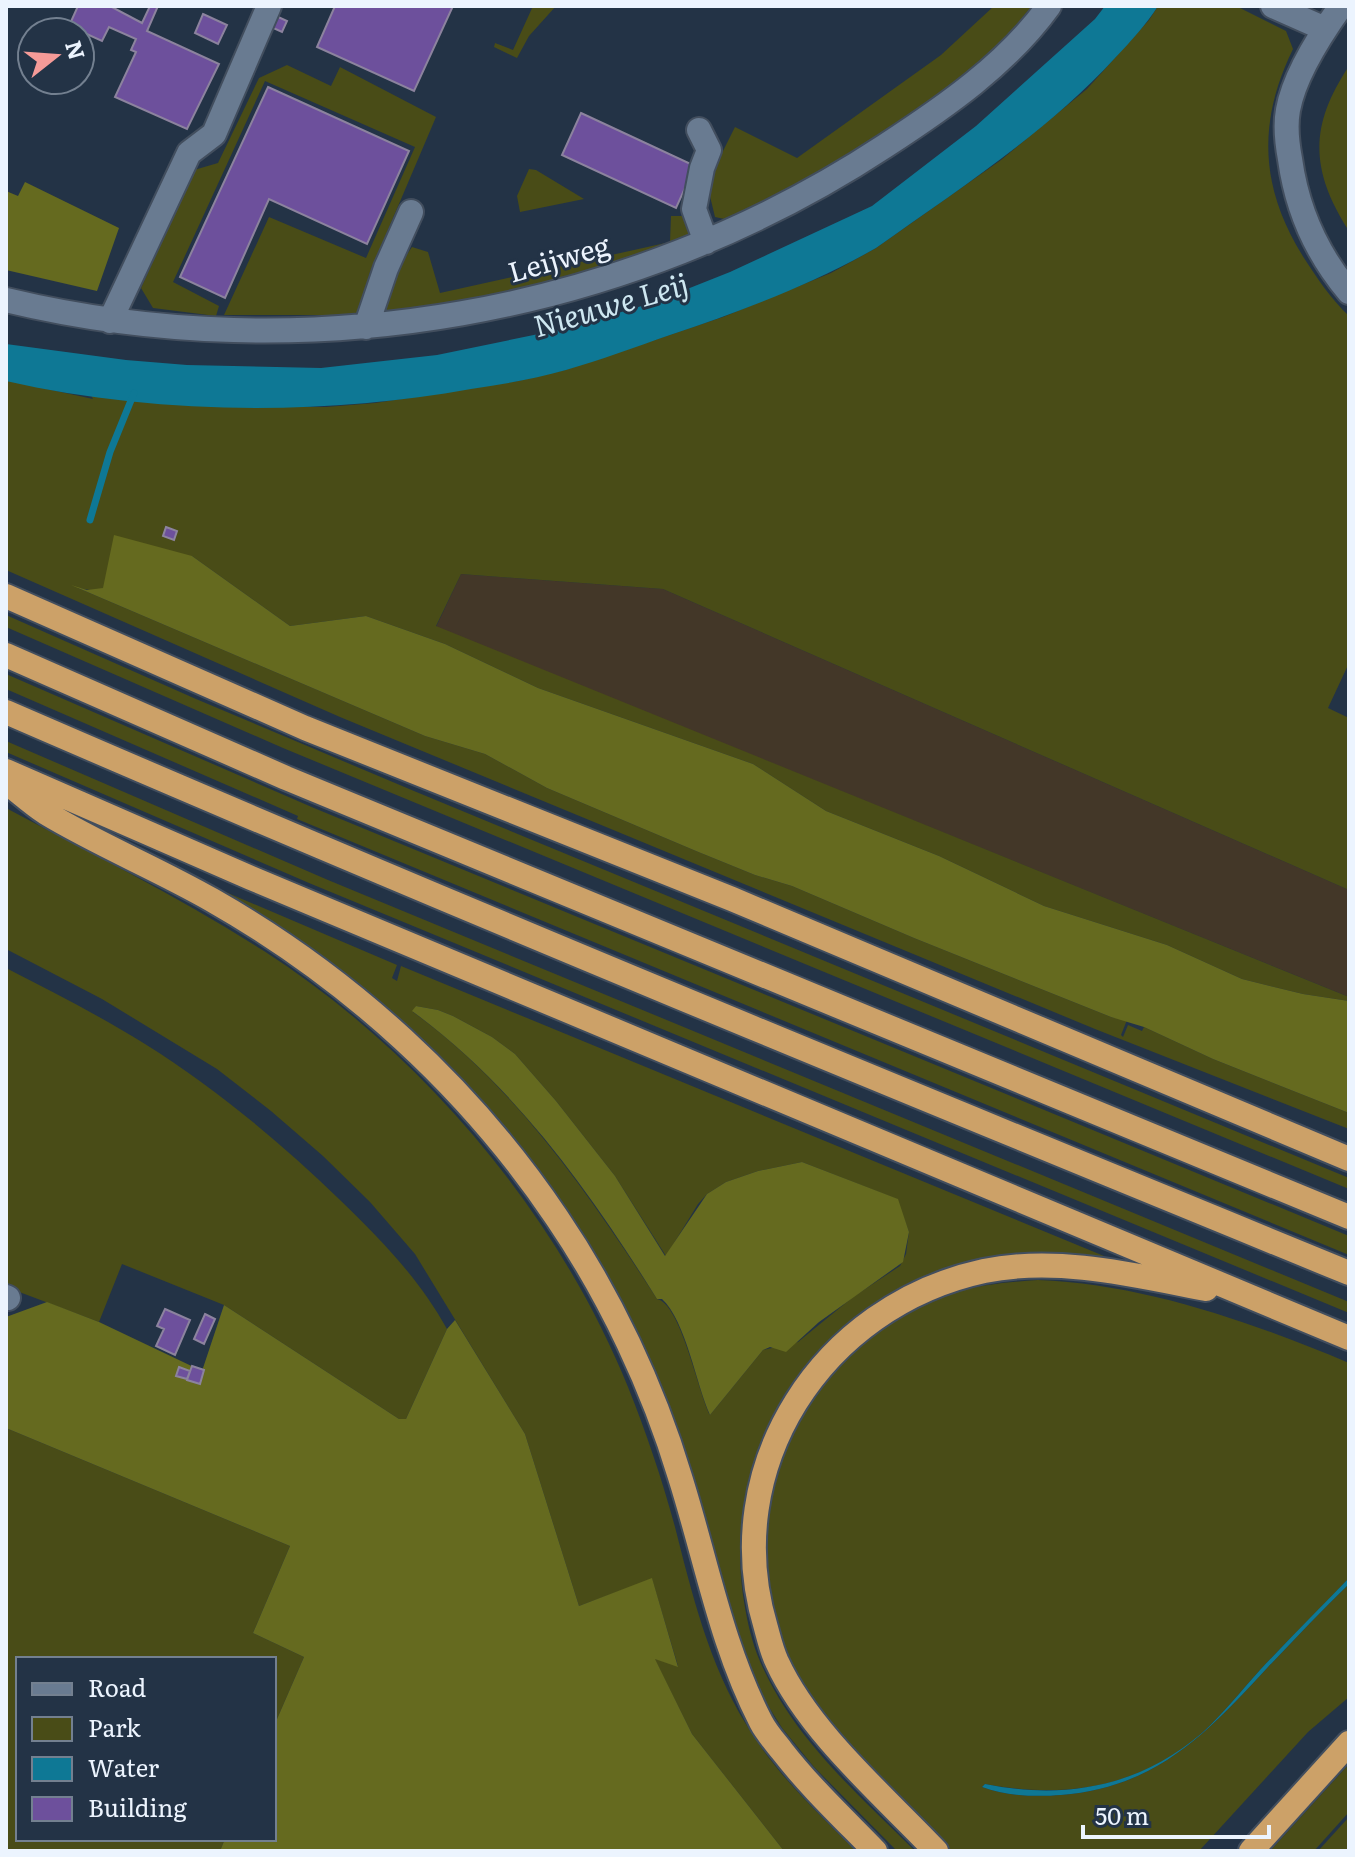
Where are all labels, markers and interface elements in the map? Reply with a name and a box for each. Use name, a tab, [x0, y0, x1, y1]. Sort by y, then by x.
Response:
north arrow	[16, 16, 96, 96]
text: N	[58, 36, 95, 63]
street label: Leijweg	[503, 222, 615, 292]
water label: Nieuwe Leij	[527, 260, 693, 346]
legend	[16, 1657, 276, 1841]
text: Road	[88, 1669, 147, 1704]
text: Park	[88, 1709, 141, 1744]
text: Water	[88, 1749, 160, 1784]
text: Building	[88, 1789, 187, 1824]
scale bar	[1083, 1789, 1269, 1839]
text: 50 m	[1095, 1797, 1149, 1832]

